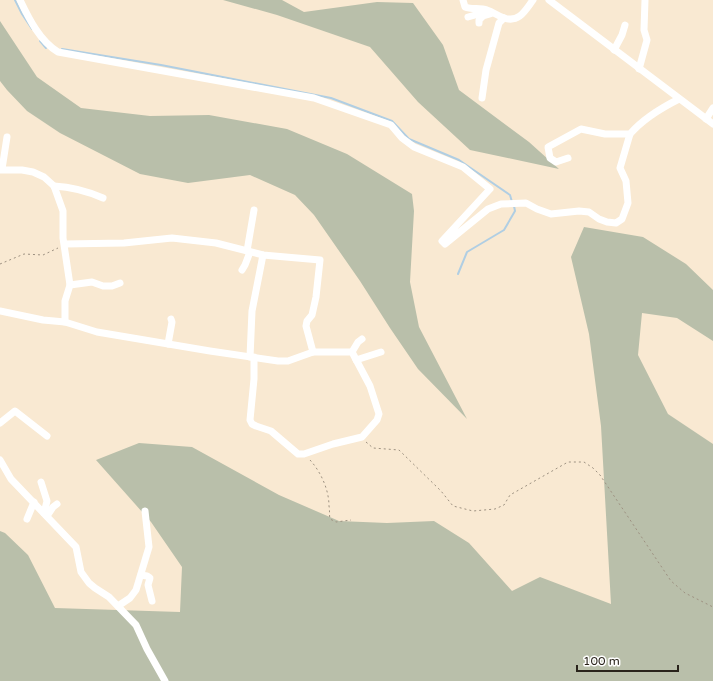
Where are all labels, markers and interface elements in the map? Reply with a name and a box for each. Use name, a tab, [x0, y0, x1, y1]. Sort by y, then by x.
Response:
scale bar	[577, 647, 678, 673]
text: 100 m	[583, 654, 620, 668]

